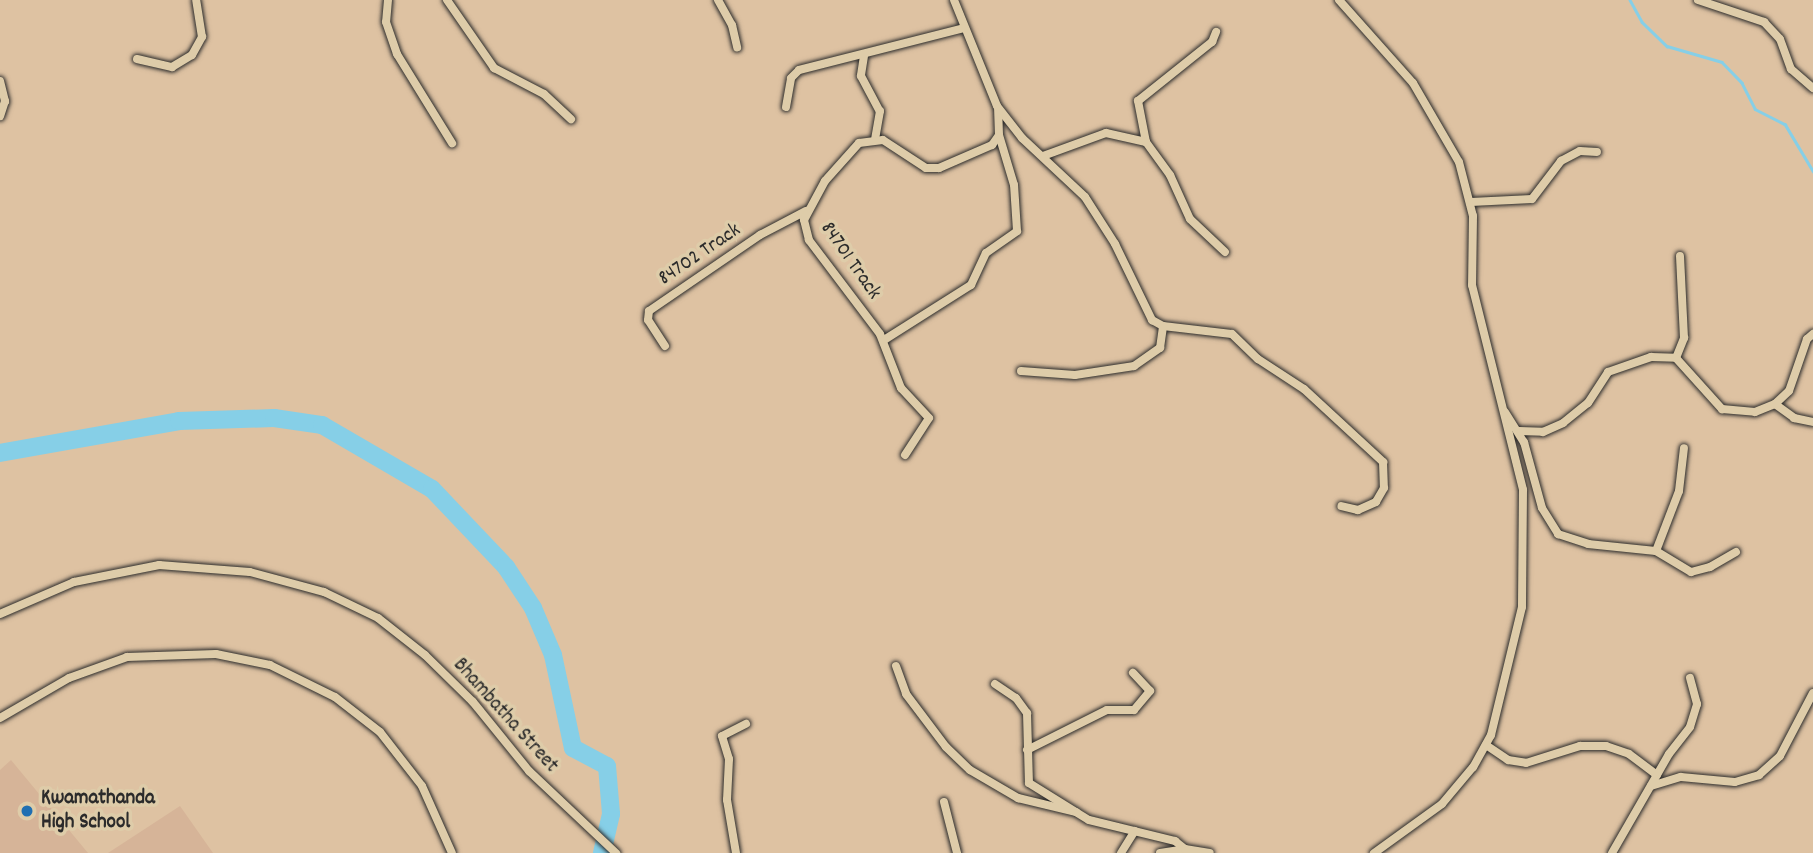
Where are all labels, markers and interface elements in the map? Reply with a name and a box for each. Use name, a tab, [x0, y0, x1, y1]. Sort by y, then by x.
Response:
street label: 84701 Track	[814, 217, 886, 305]
street label: 84702 Track	[654, 218, 746, 292]
street label: Bhambatha Street	[447, 653, 563, 779]
place label: Kwamathanda High School	[41, 786, 155, 836]
marker: Kwamathanda High School	[19, 803, 35, 819]

